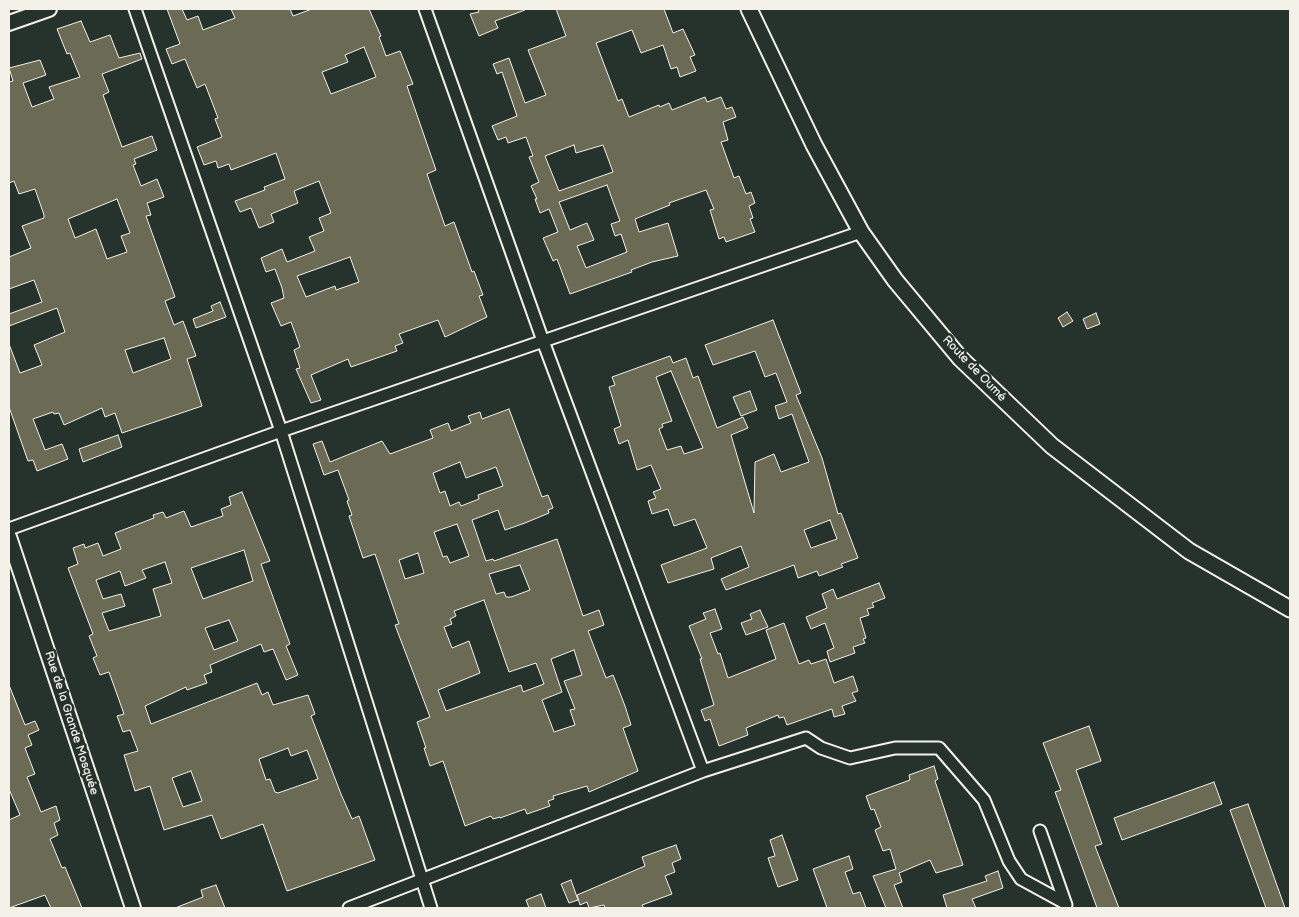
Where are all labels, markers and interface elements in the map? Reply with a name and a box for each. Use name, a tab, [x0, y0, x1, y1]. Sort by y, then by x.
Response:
street label: Route de Oumé	[939, 333, 1009, 405]
street label: Rue de la Grande Mosquée	[41, 649, 101, 797]

